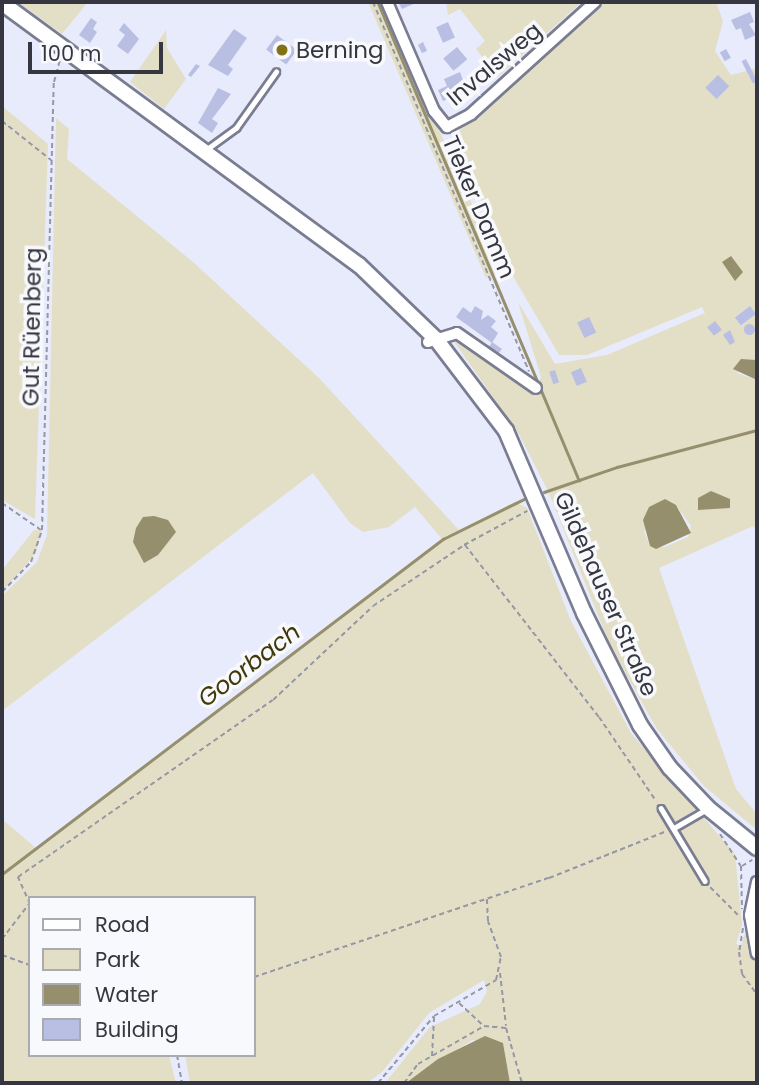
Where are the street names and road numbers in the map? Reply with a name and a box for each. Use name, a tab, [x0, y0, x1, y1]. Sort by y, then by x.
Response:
street label: Invalsweg	[441, 16, 547, 112]
street label: Tieker Damm	[437, 131, 521, 283]
street label: Gut Rüenberg	[17, 247, 47, 407]
street label: Gildehauser Straße	[548, 487, 664, 701]

